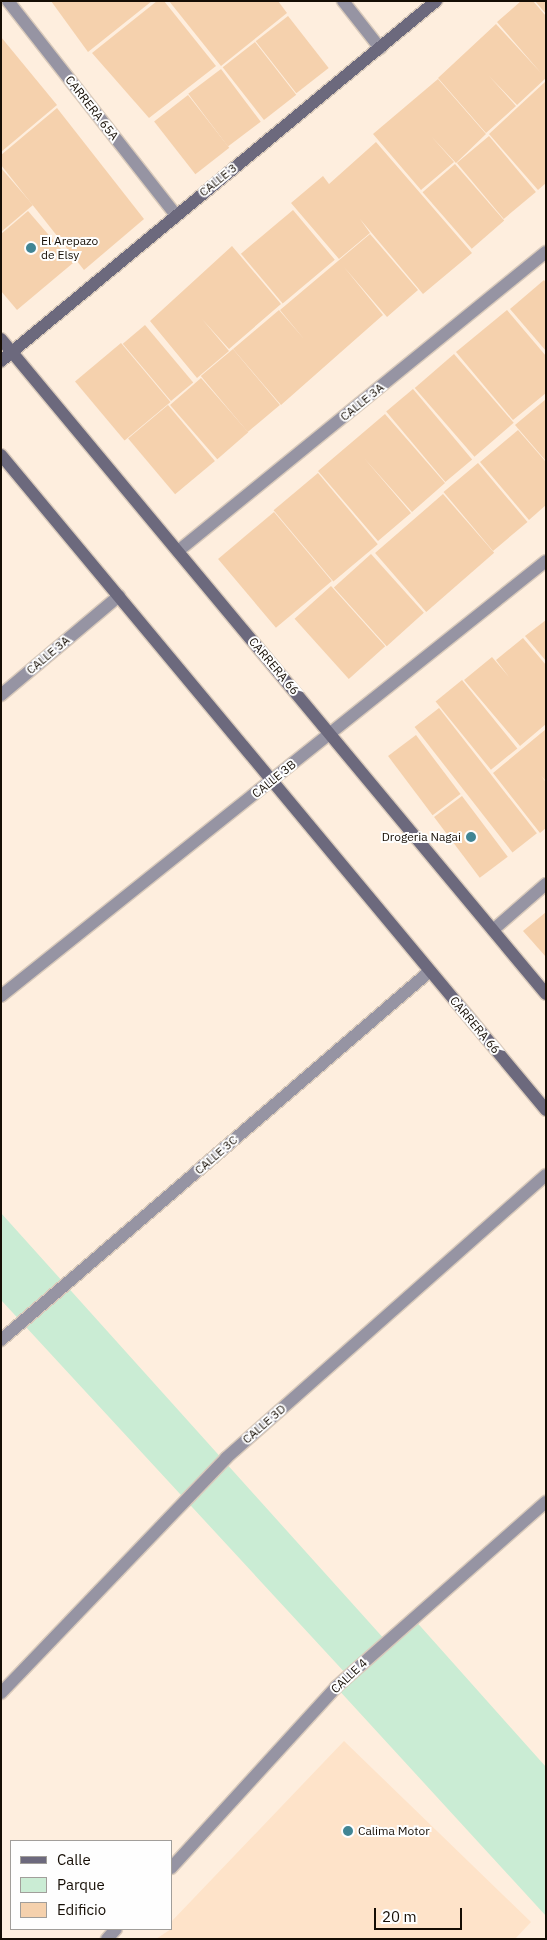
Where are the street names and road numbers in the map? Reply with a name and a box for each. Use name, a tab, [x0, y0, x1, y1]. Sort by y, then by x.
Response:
street label: CARRERA 65A	[62, 73, 122, 143]
street label: CALLE 3	[196, 160, 240, 200]
street label: CALLE 3A	[337, 380, 387, 424]
street label: CALLE 3A	[23, 633, 73, 677]
street label: CARRERA 66	[246, 635, 302, 697]
street label: CALLE 3B	[249, 757, 299, 801]
street label: CARRERA 66	[447, 994, 503, 1056]
street label: CALLE 3C	[192, 1133, 240, 1177]
street label: CALLE 3D	[240, 1401, 288, 1447]
street label: CALLE 4	[328, 1656, 370, 1696]

